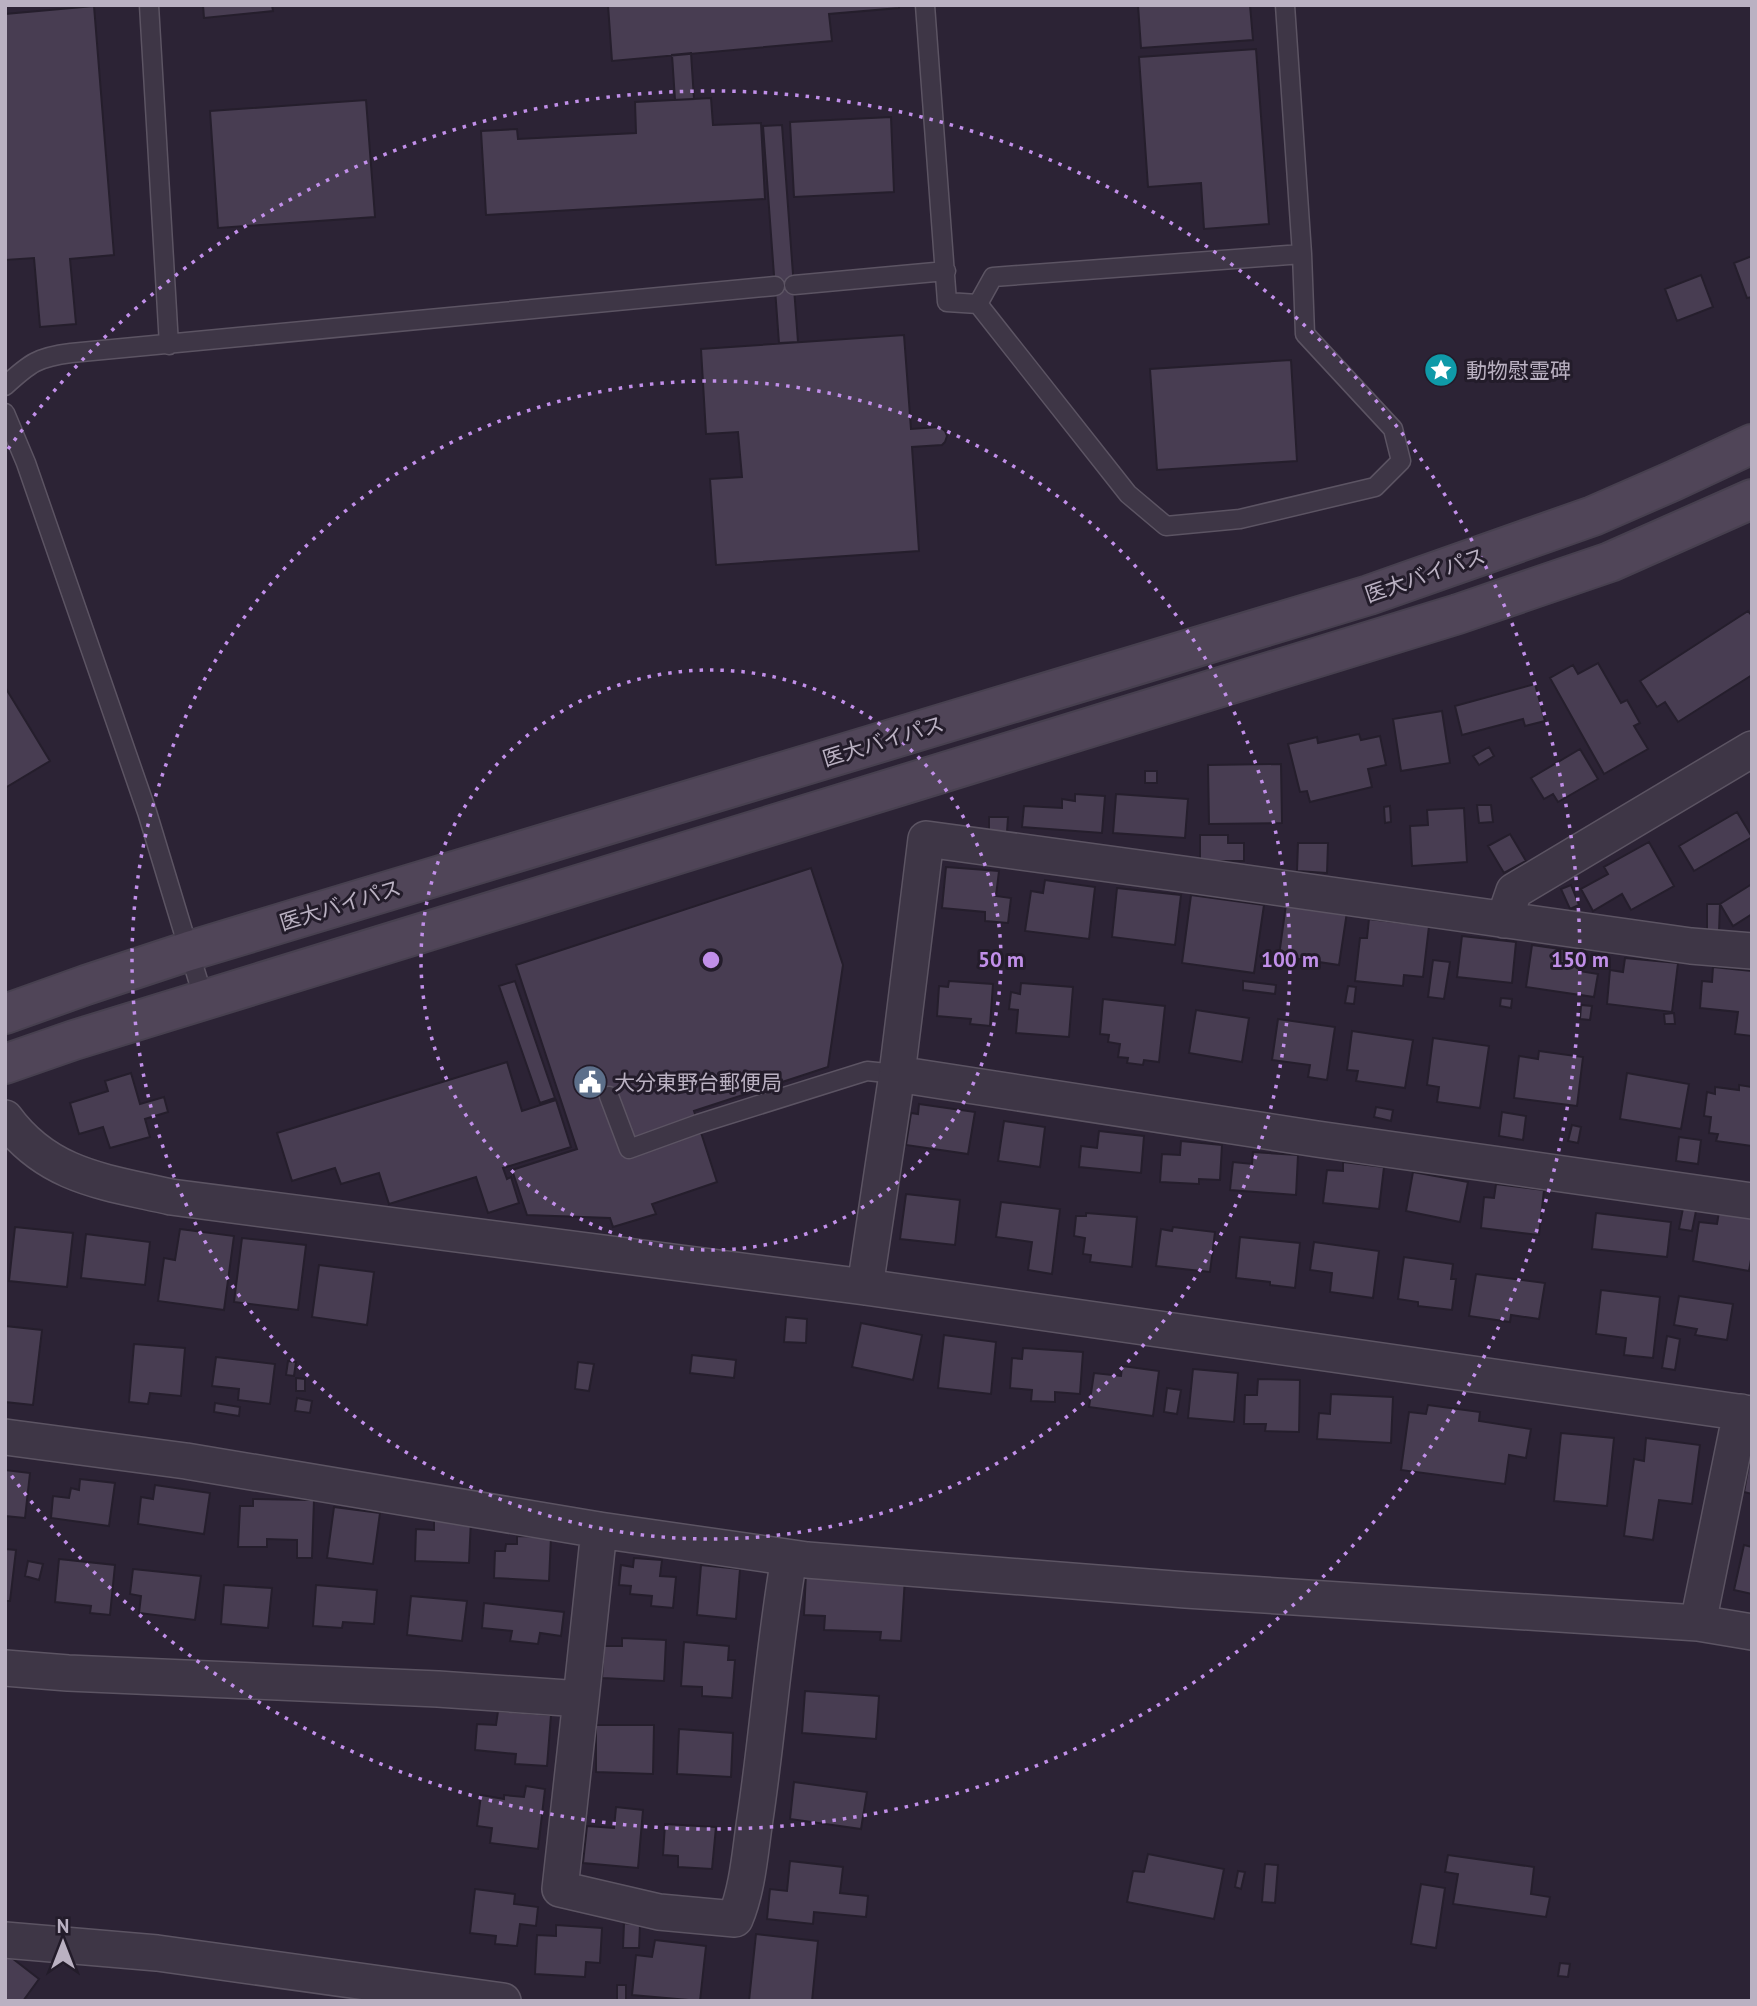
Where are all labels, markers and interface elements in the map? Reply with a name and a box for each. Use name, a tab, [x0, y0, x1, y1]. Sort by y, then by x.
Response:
place icon: 動物慰霊碑	[1422, 351, 1460, 389]
place label: 動物慰霊碑	[1466, 357, 1571, 384]
street label: 医大バイパス	[1361, 542, 1489, 608]
street label: 医大バイパス	[819, 710, 947, 772]
street label: 医大バイパス	[276, 874, 404, 936]
text: 50 m	[978, 946, 1024, 973]
text: 100 m	[1261, 946, 1319, 973]
text: 150 m	[1551, 946, 1609, 973]
centre of rings	[699, 948, 723, 972]
public building icon: 大分東野台郵便局	[571, 1063, 609, 1101]
place label: 大分東野台郵便局	[614, 1069, 782, 1096]
north arrow	[28, 1908, 98, 1978]
text: N	[57, 1914, 69, 1938]

